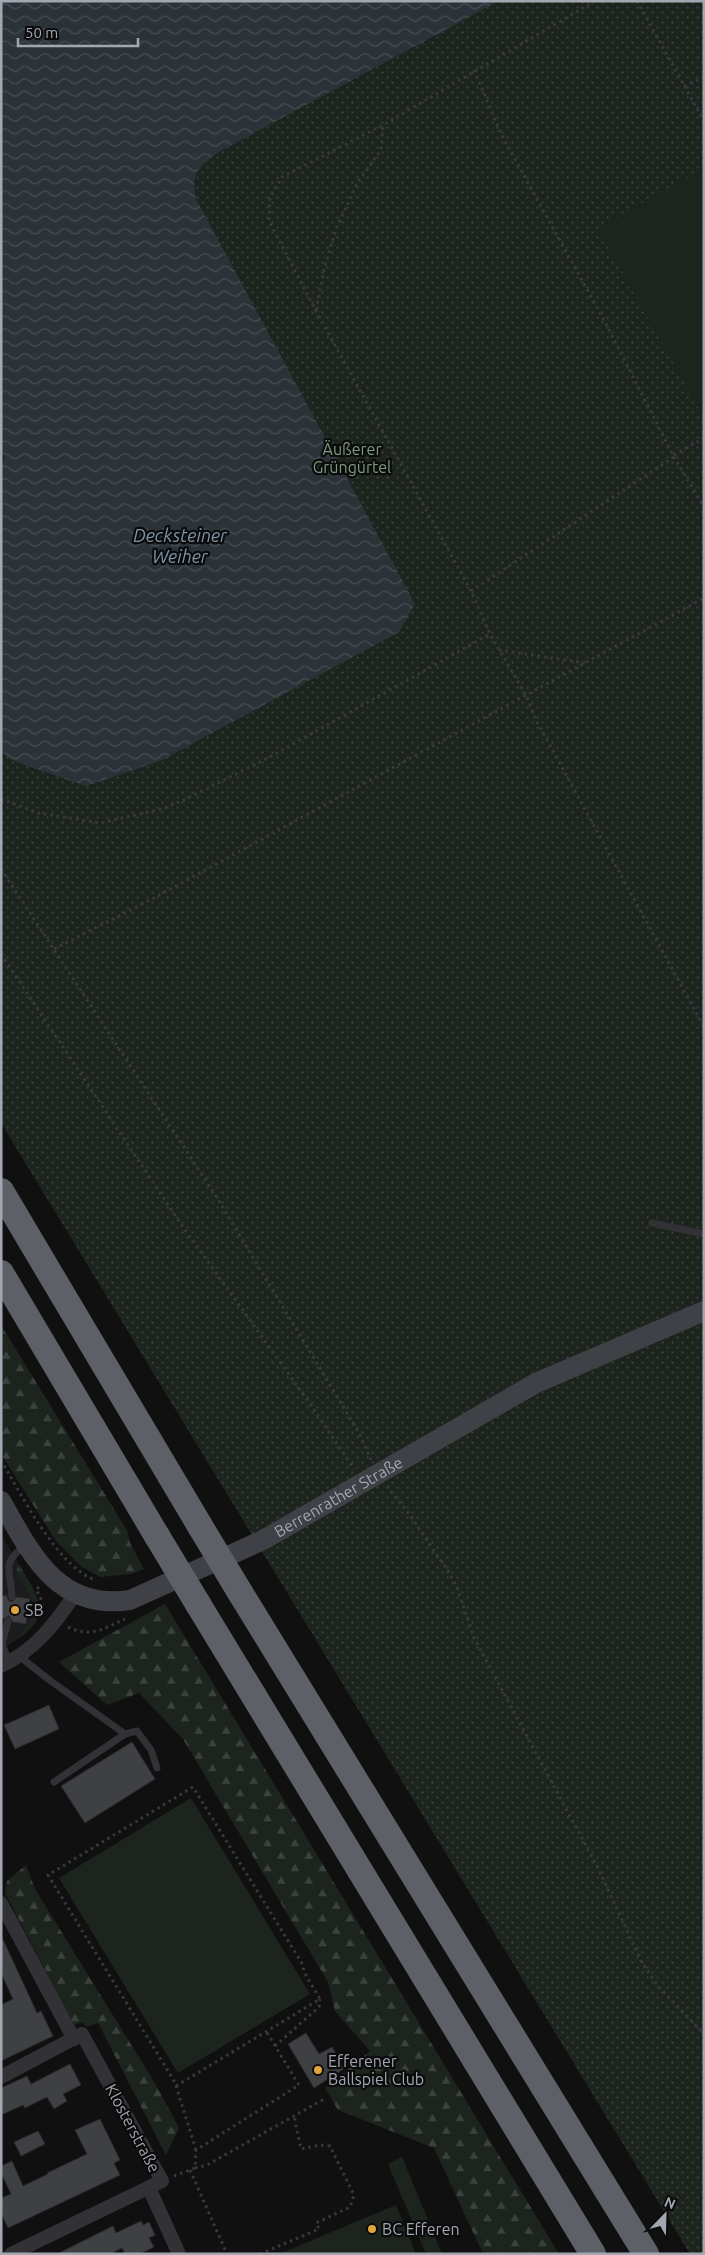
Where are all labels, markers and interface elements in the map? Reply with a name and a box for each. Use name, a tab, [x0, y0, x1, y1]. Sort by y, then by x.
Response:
scale bar	[18, 15, 138, 47]
text: 50 m	[25, 24, 58, 41]
park label: Äußerer Grüngürtel	[313, 440, 391, 476]
water label: Decksteiner Weiher	[133, 525, 228, 566]
street label: Berrenrather Straße	[271, 1453, 406, 1541]
place label: SB	[25, 1601, 44, 1619]
marker: SB	[9, 1604, 21, 1616]
place label: Efferener Ballspiel Club	[328, 2052, 424, 2088]
marker: Efferener Ballspiel Club	[312, 2064, 324, 2076]
street label: Klosterstraße	[102, 2081, 164, 2175]
north arrow	[640, 2190, 690, 2240]
text: N	[662, 2194, 678, 2212]
place label: BC Efferen	[382, 2220, 460, 2238]
marker: BC Efferen	[366, 2223, 378, 2235]

